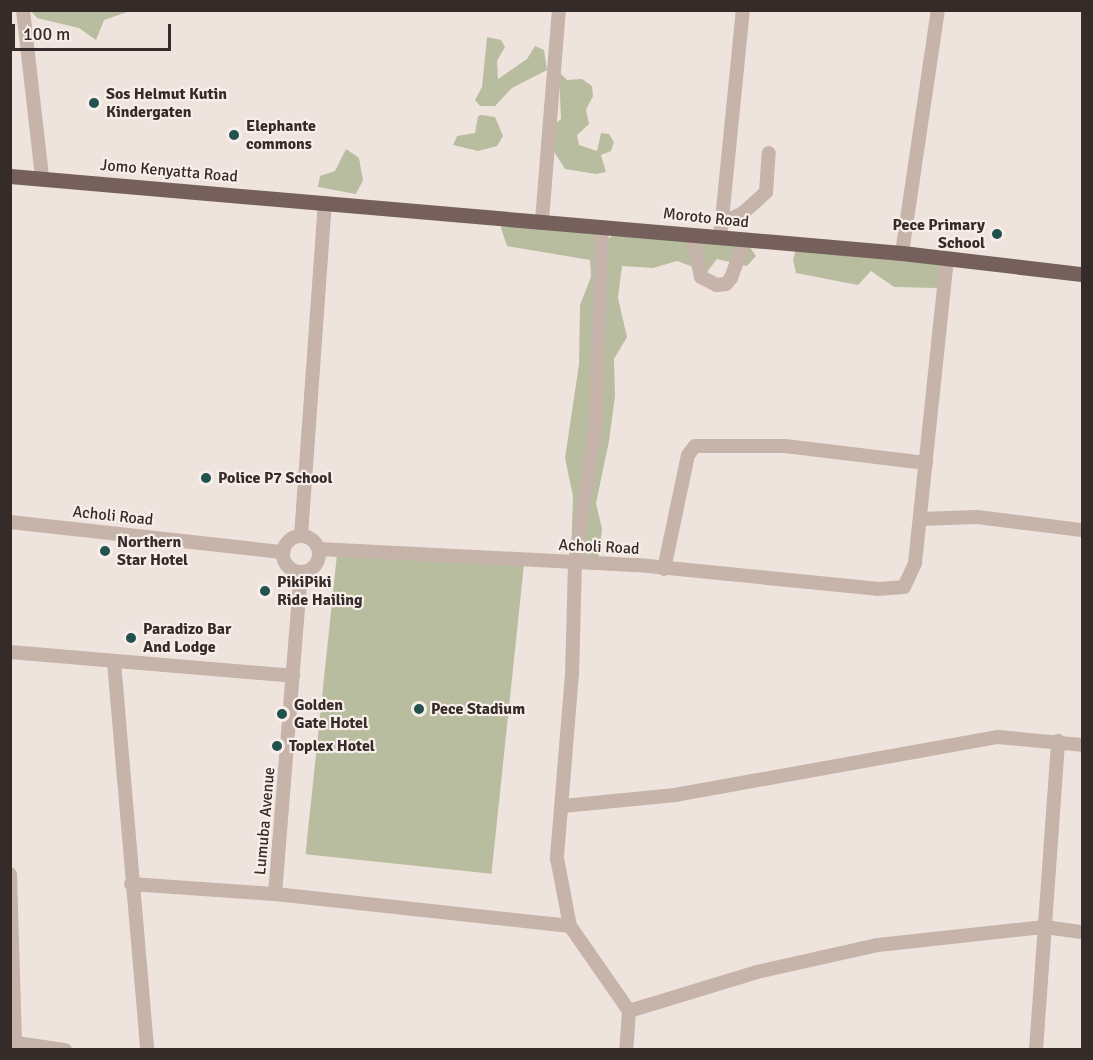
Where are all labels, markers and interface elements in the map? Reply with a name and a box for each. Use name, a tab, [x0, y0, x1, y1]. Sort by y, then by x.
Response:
scale bar	[15, 12, 174, 50]
text: 100 m	[23, 23, 70, 45]
place label: Sos Helmut Kutin Kindergaten	[106, 84, 227, 122]
marker: Sos Helmut Kutin Kindergaten	[87, 96, 101, 110]
place label: Elephante commons	[246, 116, 316, 154]
marker: Elephante commons	[227, 128, 241, 142]
street label: Jomo Kenyatta Road	[99, 155, 239, 187]
street label: Moroto Road	[662, 204, 750, 232]
place label: Pece Primary School	[892, 215, 985, 253]
marker: Pece Primary School	[990, 227, 1004, 241]
place label: Police P7 School	[218, 468, 332, 488]
marker: Police P7 School	[199, 471, 213, 485]
street label: Acholi Road	[72, 502, 154, 530]
place label: Northern Star Hotel	[117, 532, 188, 570]
street label: Acholi Road	[558, 535, 640, 559]
marker: Northern Star Hotel	[98, 544, 112, 558]
place label: PikiPiki Ride Hailing	[277, 572, 363, 610]
marker: PikiPiki Ride Hailing	[258, 584, 272, 598]
place label: Paradizo Bar And Lodge	[143, 619, 231, 657]
marker: Paradizo Bar And Lodge	[124, 631, 138, 645]
place label: Golden Gate Hotel	[294, 695, 368, 733]
place label: Pece Stadium	[431, 699, 525, 719]
marker: Pece Stadium	[412, 702, 426, 716]
marker: Golden Gate Hotel	[275, 707, 289, 721]
place label: Toplex Hotel	[289, 736, 375, 756]
marker: Toplex Hotel	[270, 739, 284, 753]
street label: Lumuba Avenue	[251, 766, 279, 876]

